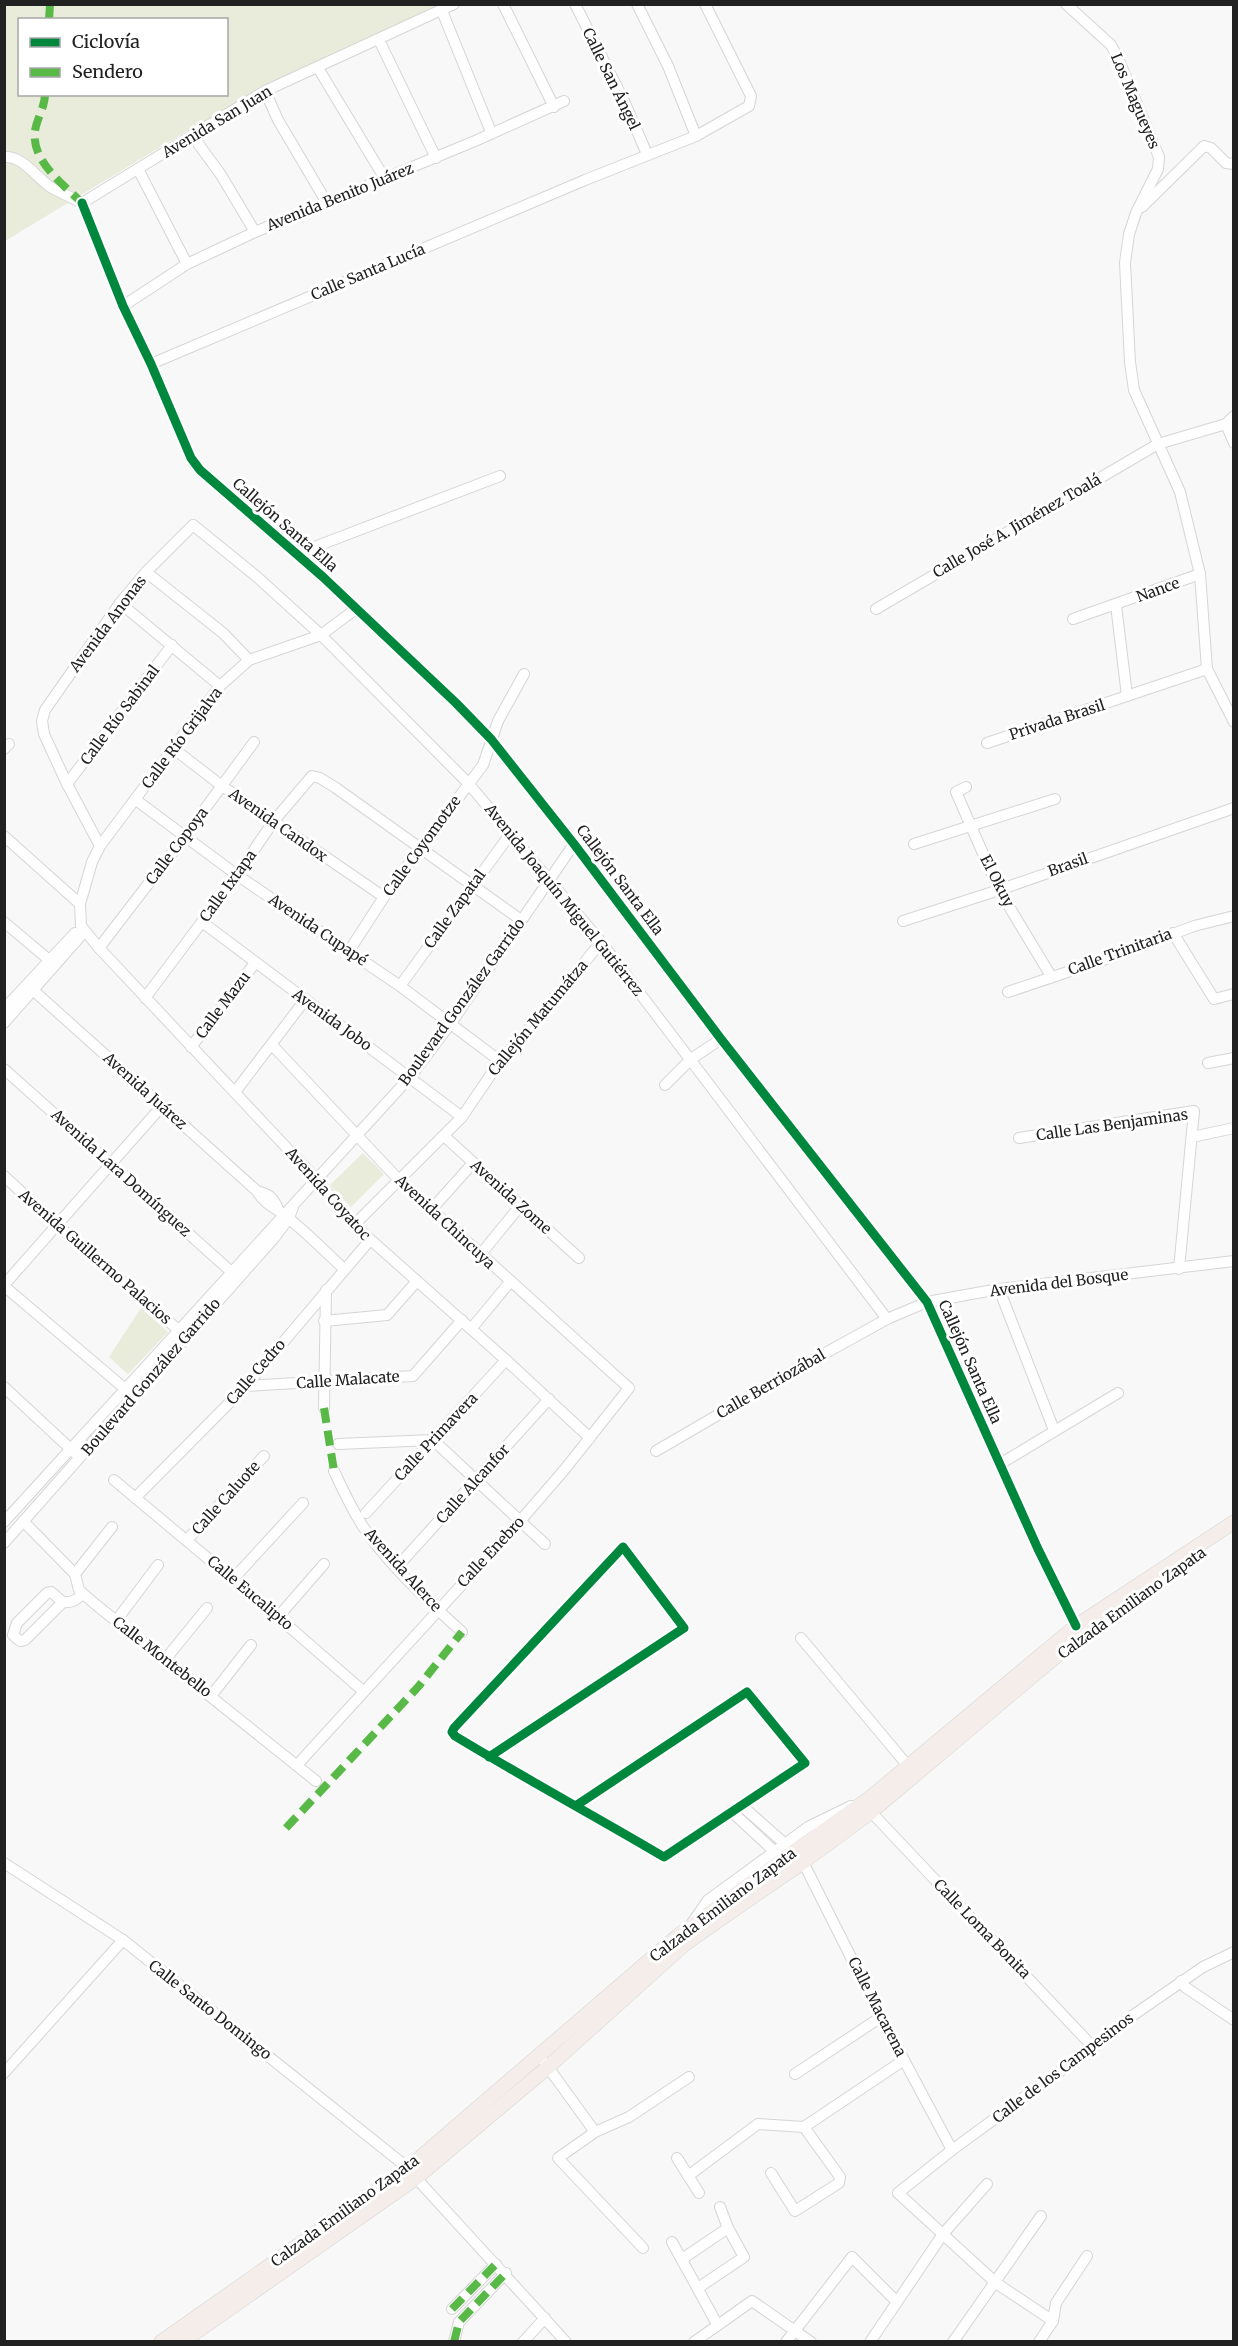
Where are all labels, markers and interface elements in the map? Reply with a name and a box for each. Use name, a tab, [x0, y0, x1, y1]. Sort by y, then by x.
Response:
legend	[18, 18, 228, 96]
street label: Calle San Ángel	[579, 24, 645, 133]
text: Ciclovía	[72, 30, 140, 53]
street label: Los Magueyes	[1107, 50, 1164, 152]
text: Sendero	[72, 60, 143, 83]
street label: Avenida San Juan	[158, 81, 275, 162]
street label: Avenida Benito Juárez	[263, 158, 416, 235]
street label: Calle Santa Lucía	[308, 239, 428, 304]
street label: Calle José A. Jiménez Toalá	[929, 470, 1104, 582]
street label: Callejón Santa Ella	[229, 474, 342, 576]
street label: Avenida Anonas	[64, 572, 150, 677]
street label: Nance	[1134, 573, 1182, 606]
street label: Calle Río Sabinal	[76, 661, 163, 768]
street label: Calle Río Grijalva	[137, 683, 226, 792]
street label: Privada Brasil	[1006, 695, 1108, 744]
street label: Avenida Candox	[225, 783, 331, 866]
street label: Calle Coyomotze	[379, 792, 465, 900]
street label: Avenida Joaquín Miguel Gutiérrez	[480, 799, 648, 1000]
street label: Calle Copoya	[141, 803, 212, 888]
street label: Callejón Santa Ella	[573, 821, 668, 939]
street label: Calle Ixtapa	[195, 846, 260, 925]
street label: Brasil	[1045, 848, 1091, 881]
street label: El Okuy	[976, 852, 1019, 910]
street label: Calle Zapatal	[420, 865, 490, 952]
street label: Avenida Cupapé	[264, 889, 371, 970]
street label: Boulevard González Garrido	[394, 914, 529, 1089]
street label: Calle Trinitaria	[1065, 924, 1174, 979]
street label: Callejón Matumátza	[484, 956, 592, 1079]
street label: Calle Mazu	[191, 967, 254, 1042]
street label: Avenida Jobo	[288, 984, 376, 1055]
street label: Avenida Juárez	[99, 1047, 191, 1133]
street label: Avenida Lara Domínguez	[47, 1104, 195, 1240]
street label: Calle Las Benjaminas	[1035, 1104, 1189, 1145]
street label: Avenida Coyatoc	[281, 1143, 375, 1244]
street label: Avenida Zome	[466, 1155, 556, 1238]
street label: Avenida Chincuya	[391, 1170, 499, 1273]
street label: Avenida Guillermo Palacios	[14, 1184, 176, 1328]
street label: Avenida del Bosque	[988, 1265, 1129, 1301]
street label: Boulevard González Garrido	[77, 1294, 224, 1459]
street label: Callejón Santa Ella	[935, 1297, 1006, 1427]
street label: Calle Cedro	[222, 1335, 289, 1408]
street label: Calle Berriozábal	[713, 1345, 829, 1422]
street label: Calle Malacate	[296, 1366, 400, 1393]
street label: Calle Primavera	[390, 1389, 481, 1485]
street label: Calle Alcanfor	[432, 1440, 513, 1527]
street label: Calle Caluote	[188, 1457, 264, 1538]
street label: Calle Enebro	[453, 1512, 528, 1591]
street label: Avenida Alerce	[360, 1523, 446, 1616]
street label: Calzada Emiliano Zapata	[1054, 1543, 1209, 1663]
street label: Calle Eucalipto	[204, 1551, 297, 1634]
street label: Calle Montebello	[109, 1612, 216, 1701]
street label: Calzada Emiliano Zapata	[646, 1843, 800, 1966]
street label: Calle Loma Bonita	[930, 1875, 1035, 1982]
street label: Calle Macarena	[844, 1954, 911, 2060]
street label: Calle Santo Domingo	[145, 1956, 276, 2064]
street label: Calle de los Campesinos	[988, 2008, 1137, 2127]
street label: Calzada Emiliano Zapata	[267, 2151, 422, 2271]

